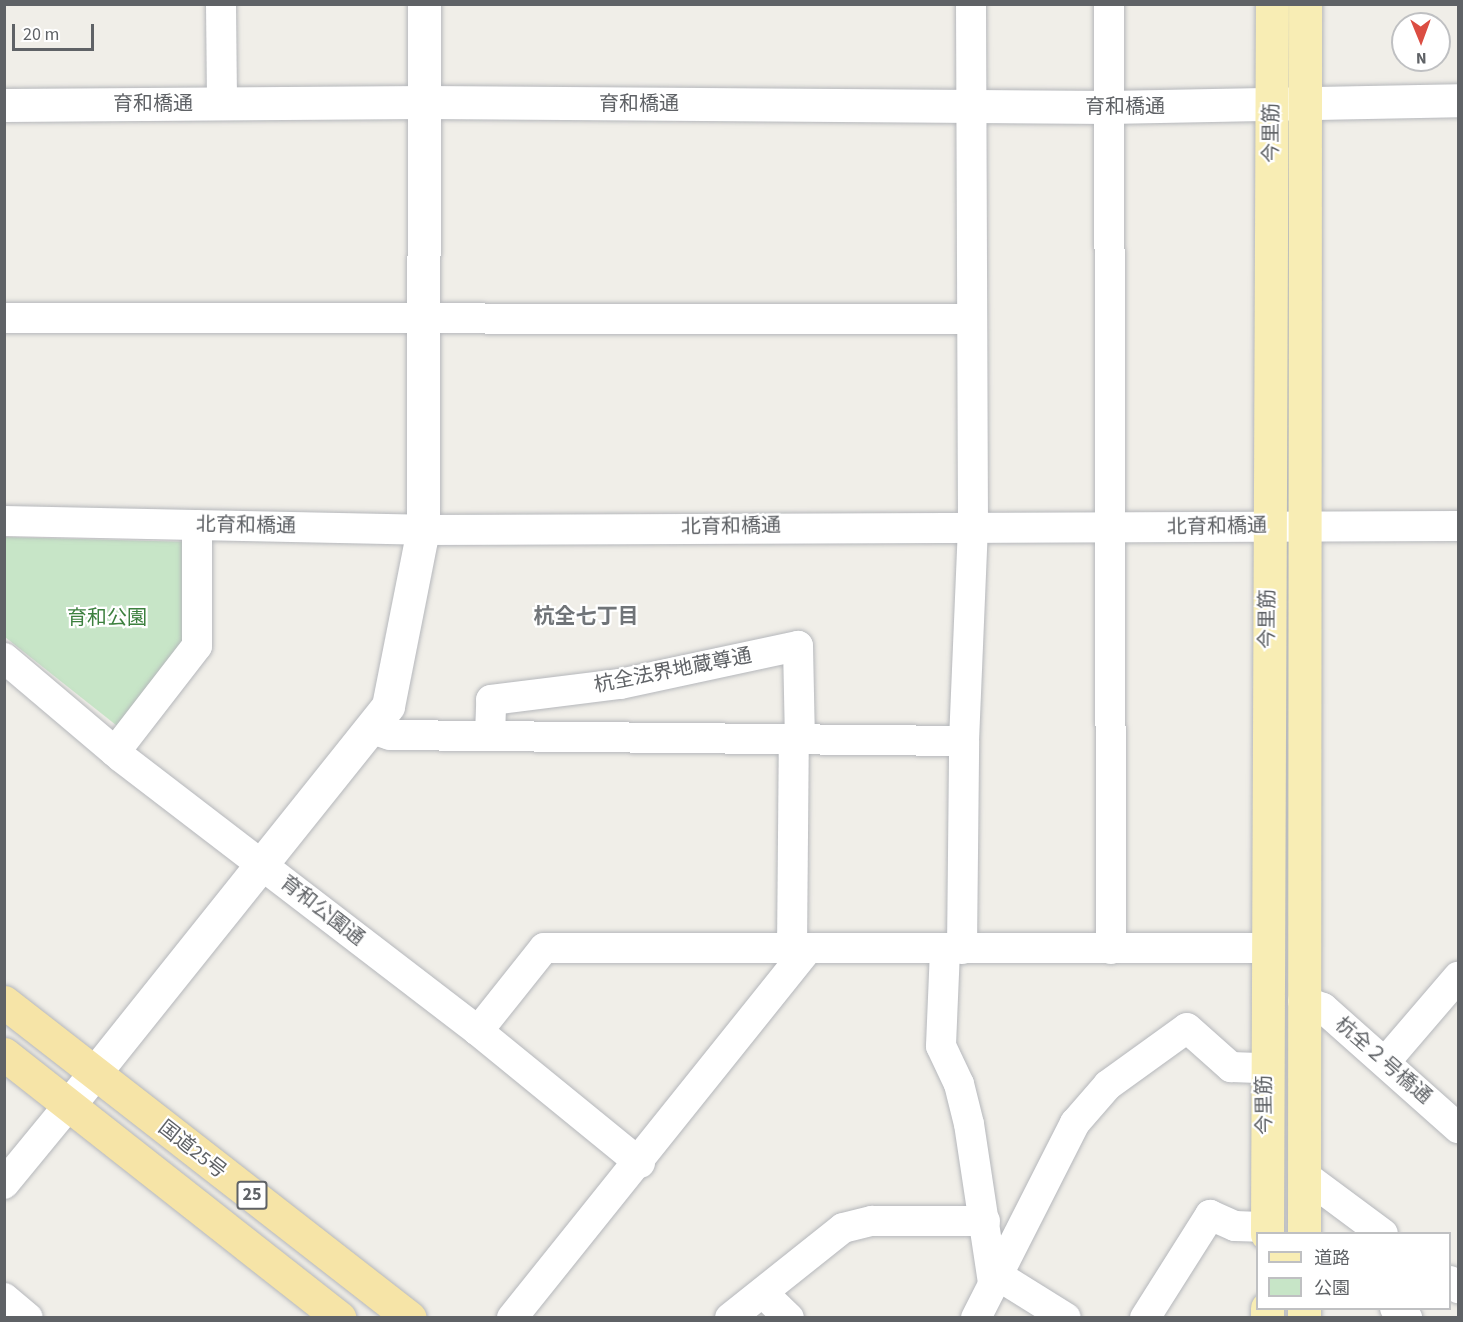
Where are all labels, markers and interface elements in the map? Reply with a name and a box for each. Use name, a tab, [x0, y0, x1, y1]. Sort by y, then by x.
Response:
scale bar	[15, 12, 98, 50]
north arrow	[1391, 12, 1451, 72]
text: 20 m	[23, 22, 59, 47]
text: N	[1416, 47, 1427, 69]
street label: 育和橋通	[113, 92, 193, 116]
street label: 育和橋通	[599, 92, 679, 116]
street label: 育和橋通	[1085, 95, 1165, 119]
street label: 今里筋	[1260, 103, 1284, 163]
street label: 北育和橋通	[196, 513, 296, 539]
street label: 北育和橋通	[681, 514, 781, 540]
street label: 北育和橋通	[1167, 514, 1267, 540]
street label: 今里筋	[1256, 589, 1280, 649]
district label: 杭全七丁目	[534, 603, 638, 629]
park label: 育和公園	[67, 606, 147, 630]
street label: 杭全法界地蔵尊通	[592, 644, 754, 698]
street label: 育和公園通	[275, 871, 369, 951]
street label: 杭全２号橋通	[1330, 1013, 1436, 1109]
street label: 今里筋	[1252, 1075, 1278, 1135]
street label: 国道25号	[153, 1116, 231, 1184]
road number: 25	[236, 1180, 268, 1210]
legend	[1256, 1232, 1451, 1310]
text: 道路	[1314, 1246, 1350, 1271]
text: 公園	[1314, 1276, 1350, 1301]

